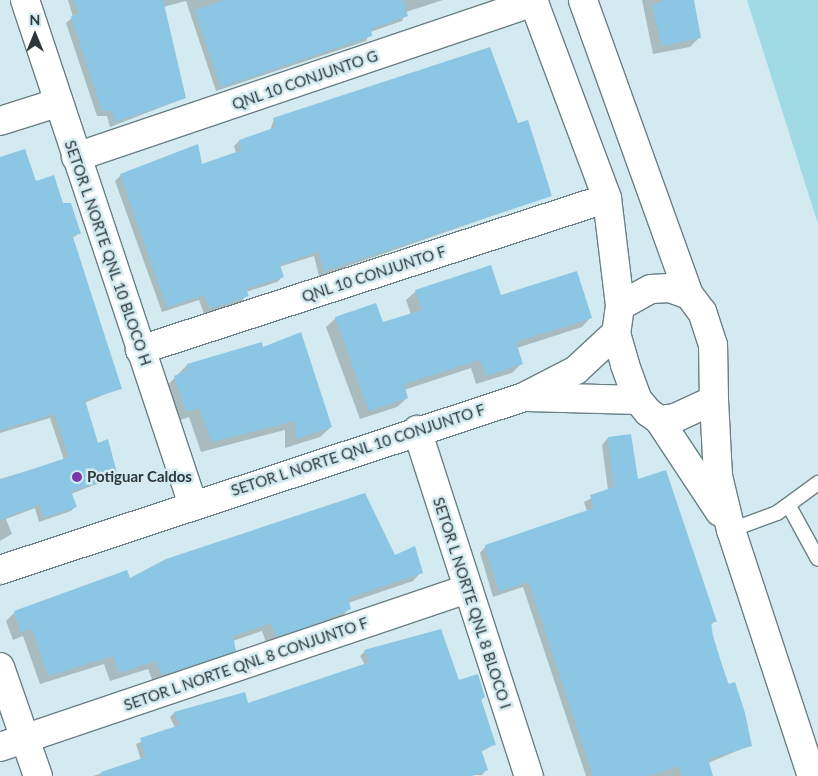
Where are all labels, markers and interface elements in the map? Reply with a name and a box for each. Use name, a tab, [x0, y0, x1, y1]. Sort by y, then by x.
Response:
north arrow	[10, 10, 60, 60]
text: N	[30, 11, 40, 28]
street label: QNL 10 CONJUNTO G	[229, 47, 381, 113]
street label: SETOR L NORTE QNL 10 BLOCO H	[61, 138, 155, 368]
street label: QNL 10 CONJUNTO F	[299, 242, 449, 306]
street label: SETOR L NORTE QNL 10 CONJUNTO F	[228, 400, 488, 500]
place label: Potiguar Caldos	[87, 468, 192, 486]
marker: Potiguar Caldos	[71, 471, 83, 483]
street label: SETOR L NORTE QNL 8 BLOCO I	[429, 495, 515, 711]
street label: SETOR L NORTE QNL 8 CONJUNTO F	[121, 613, 371, 715]

